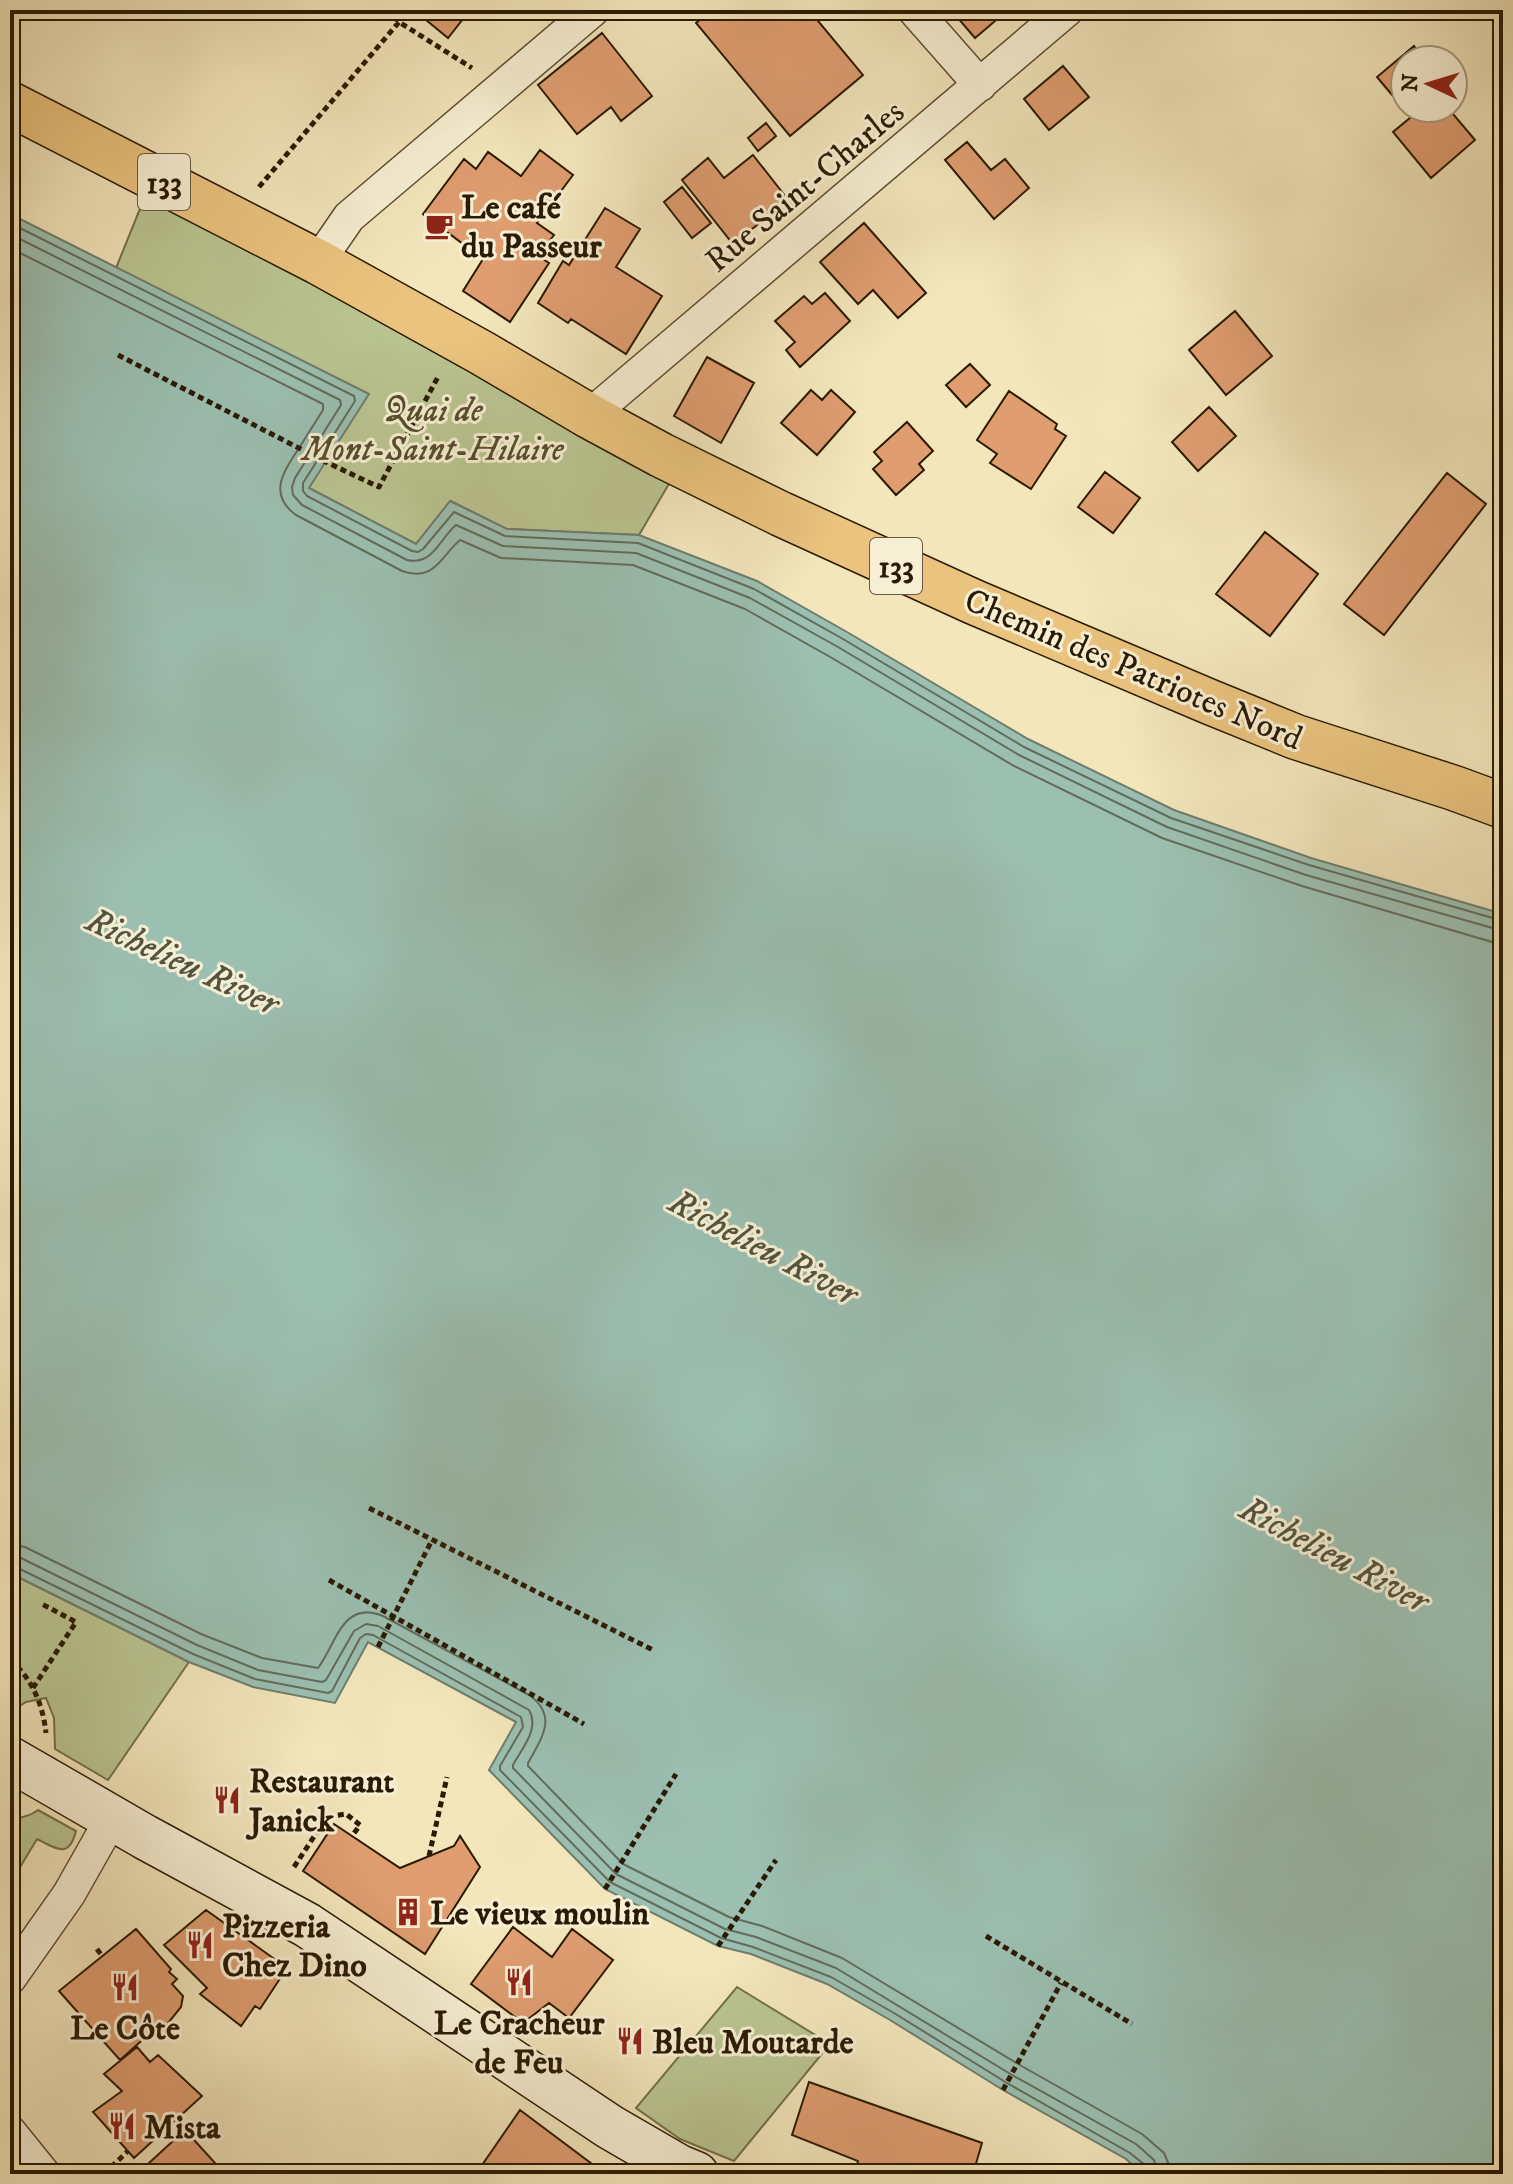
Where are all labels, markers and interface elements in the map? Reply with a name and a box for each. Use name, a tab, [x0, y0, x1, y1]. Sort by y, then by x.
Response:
north arrow	[1389, 44, 1469, 124]
text: N	[1396, 73, 1425, 93]
street label: Rue Saint-Charles	[697, 91, 913, 282]
road number: 133	[138, 154, 190, 210]
place label: Le café du Passeur	[461, 187, 602, 268]
cafe icon: Le café du Passeur	[424, 211, 454, 241]
park label: Quai de Mont-Saint-Hilaire	[300, 390, 565, 471]
road number: 133	[870, 538, 922, 594]
street label: Chemin des Patriotes Nord	[958, 580, 1309, 760]
water label: Richelieu River	[78, 898, 288, 1028]
water label: Richelieu River	[660, 1179, 868, 1318]
water label: Richelieu River	[1231, 1486, 1439, 1625]
place label: Restaurant Janick	[245, 1761, 394, 1842]
restaurant icon: Restaurant Janick	[212, 1785, 242, 1815]
place label: Le vieux moulin	[430, 1893, 649, 1935]
building icon: Le vieux moulin	[393, 1897, 423, 1927]
place label: Pizzeria Chez Dino	[222, 1906, 367, 1987]
restaurant icon: Pizzeria Chez Dino	[185, 1930, 215, 1960]
restaurant icon: Le Cracheur de Feu	[504, 1967, 534, 1997]
restaurant icon: Le Côte	[110, 1972, 140, 2002]
place label: Le Cracheur de Feu	[434, 2003, 605, 2084]
place label: Le Côte	[70, 2008, 180, 2050]
place label: Bleu Moutarde	[652, 2022, 854, 2064]
restaurant icon: Bleu Moutarde	[615, 2026, 645, 2056]
place label: Mista	[144, 2107, 221, 2149]
restaurant icon: Mista	[107, 2111, 137, 2141]

